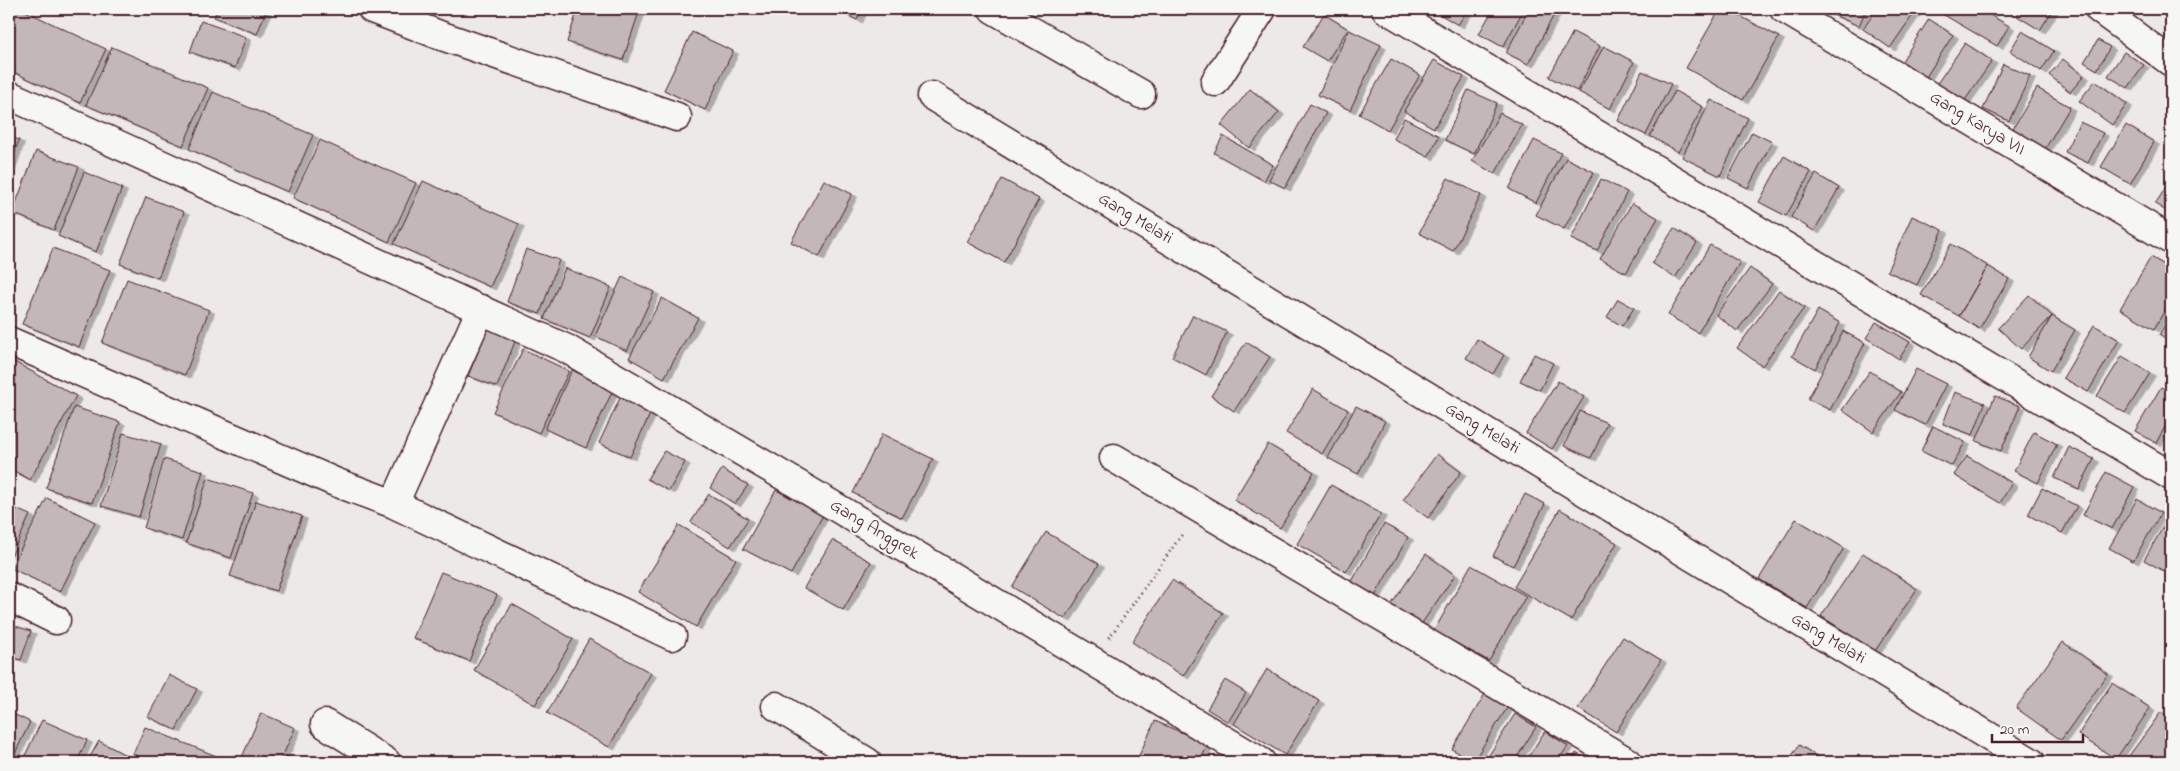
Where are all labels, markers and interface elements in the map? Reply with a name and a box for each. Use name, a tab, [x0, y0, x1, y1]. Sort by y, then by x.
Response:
street label: Gang Karya VII	[1924, 85, 2030, 164]
street label: Gang Melati	[1092, 186, 1177, 253]
street label: Gang Melati	[1439, 396, 1524, 463]
street label: Gang Anggrek	[824, 493, 924, 568]
street label: Gang Melati	[1785, 606, 1870, 673]
scale bar	[1992, 711, 2084, 743]
text: 20 m	[2000, 719, 2030, 741]

